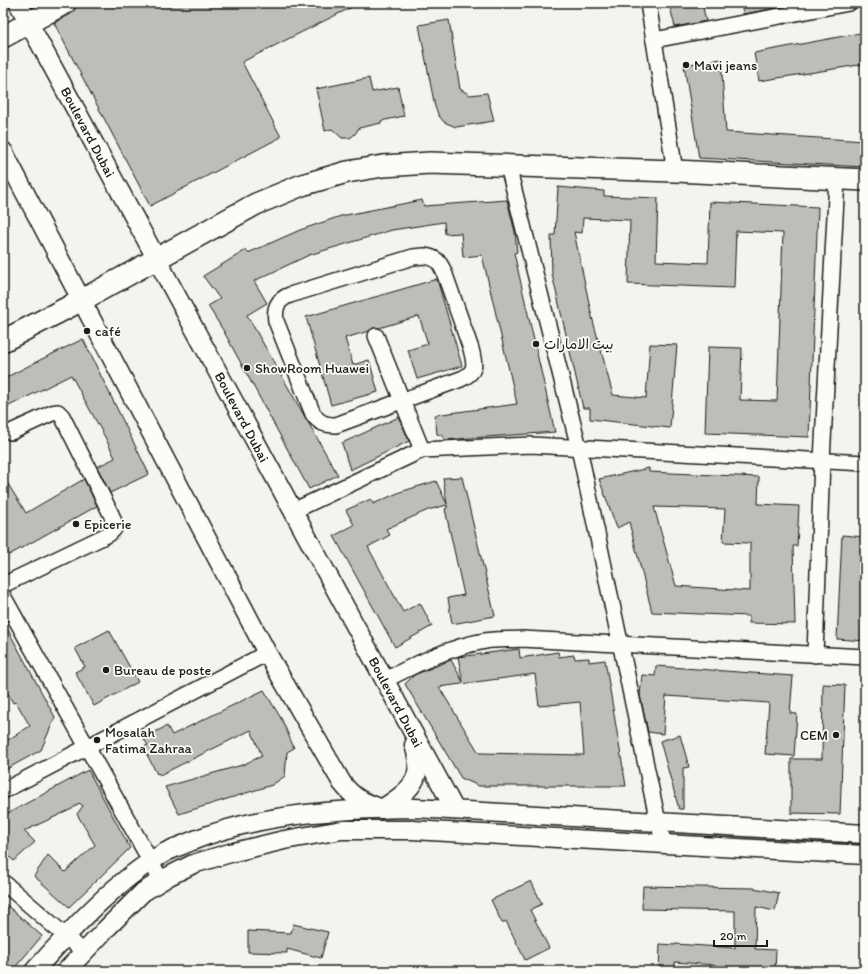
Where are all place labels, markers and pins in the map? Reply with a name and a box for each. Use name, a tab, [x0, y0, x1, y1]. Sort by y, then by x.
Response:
place label: Mavi jeans	[694, 57, 757, 74]
marker: Mavi jeans	[681, 60, 691, 70]
place label: café	[95, 323, 121, 340]
marker: café	[82, 326, 92, 336]
place label: بيت الامارات	[544, 336, 614, 353]
marker: بيت الامارات	[531, 339, 541, 349]
place label: ShowRoom Huawei	[255, 360, 369, 377]
marker: ShowRoom Huawei	[242, 363, 252, 373]
place label: Epicerie	[84, 516, 132, 533]
marker: Epicerie	[71, 519, 81, 529]
place label: Bureau de poste	[114, 662, 211, 679]
marker: Bureau de poste	[101, 665, 111, 675]
place label: Mosalah Fatima Zahraa	[105, 724, 193, 757]
place label: CEM	[800, 727, 828, 744]
marker: CEM	[831, 730, 841, 740]
marker: Mosalah Fatima Zahraa	[92, 735, 102, 745]

